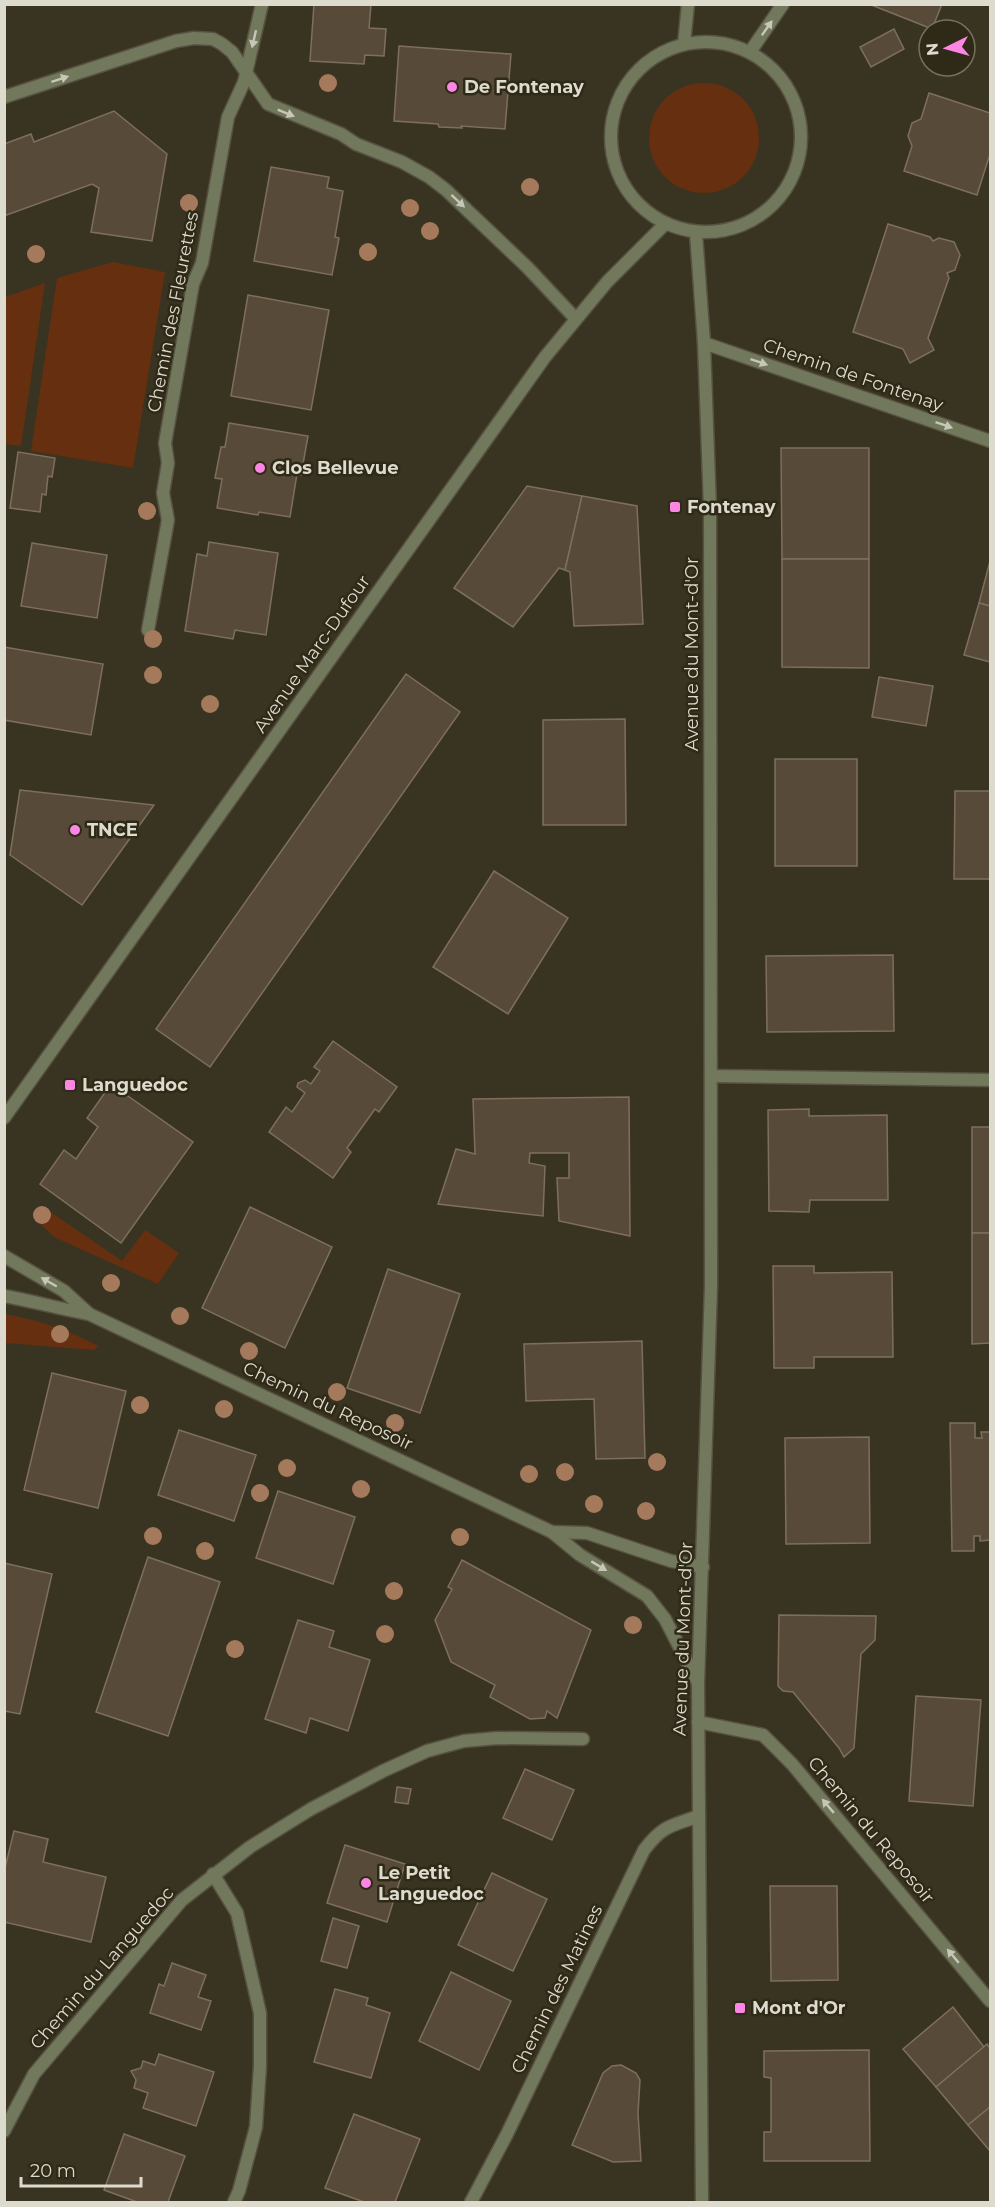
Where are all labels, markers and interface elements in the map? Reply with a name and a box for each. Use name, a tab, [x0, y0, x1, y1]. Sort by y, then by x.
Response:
north arrow	[917, 18, 977, 78]
one-way arrow	[761, 21, 773, 37]
one-way arrow	[249, 29, 258, 48]
text: N	[923, 42, 943, 57]
one-way arrow	[51, 74, 69, 83]
place label: De Fontenay	[464, 76, 584, 98]
marker: De Fontenay	[445, 80, 459, 94]
one-way arrow	[277, 109, 295, 118]
one-way arrow	[450, 194, 465, 208]
street label: Chemin des Fleurettes	[143, 210, 203, 414]
street label: Chemin de Fontenay	[760, 334, 946, 416]
one-way arrow	[750, 357, 768, 367]
one-way arrow	[935, 421, 953, 430]
place label: Clos Bellevue	[272, 457, 399, 479]
marker: Clos Bellevue	[253, 461, 267, 475]
place label: Fontenay	[687, 496, 776, 518]
marker: Fontenay	[668, 500, 682, 514]
street label: Avenue du Mont-d'Or	[681, 557, 703, 751]
street label: Avenue Marc-Dufour	[249, 571, 375, 737]
place label: TNCE	[87, 819, 138, 841]
marker: TNCE	[68, 823, 82, 837]
place label: Languedoc	[82, 1074, 188, 1096]
marker: Languedoc	[63, 1078, 77, 1092]
one-way arrow	[41, 1277, 57, 1288]
street label: Chemin du Reposoir	[239, 1357, 417, 1455]
street label: Avenue du Mont-d'Or	[669, 1542, 697, 1736]
one-way arrow	[591, 1561, 607, 1572]
street label: Chemin du Reposoir	[803, 1752, 939, 1908]
one-way arrow	[821, 1798, 834, 1814]
place label: Le Petit Languedoc	[378, 1862, 484, 1905]
marker: Le Petit Languedoc	[359, 1876, 373, 1890]
street label: Chemin du Languedoc	[25, 1882, 179, 2054]
street label: Chemin des Matines	[507, 1901, 608, 2077]
one-way arrow	[947, 1949, 960, 1964]
place label: Mont d'Or	[752, 1997, 846, 2019]
marker: Mont d'Or	[733, 2001, 747, 2015]
scale bar	[21, 2150, 141, 2188]
text: 20 m	[30, 2160, 76, 2182]

